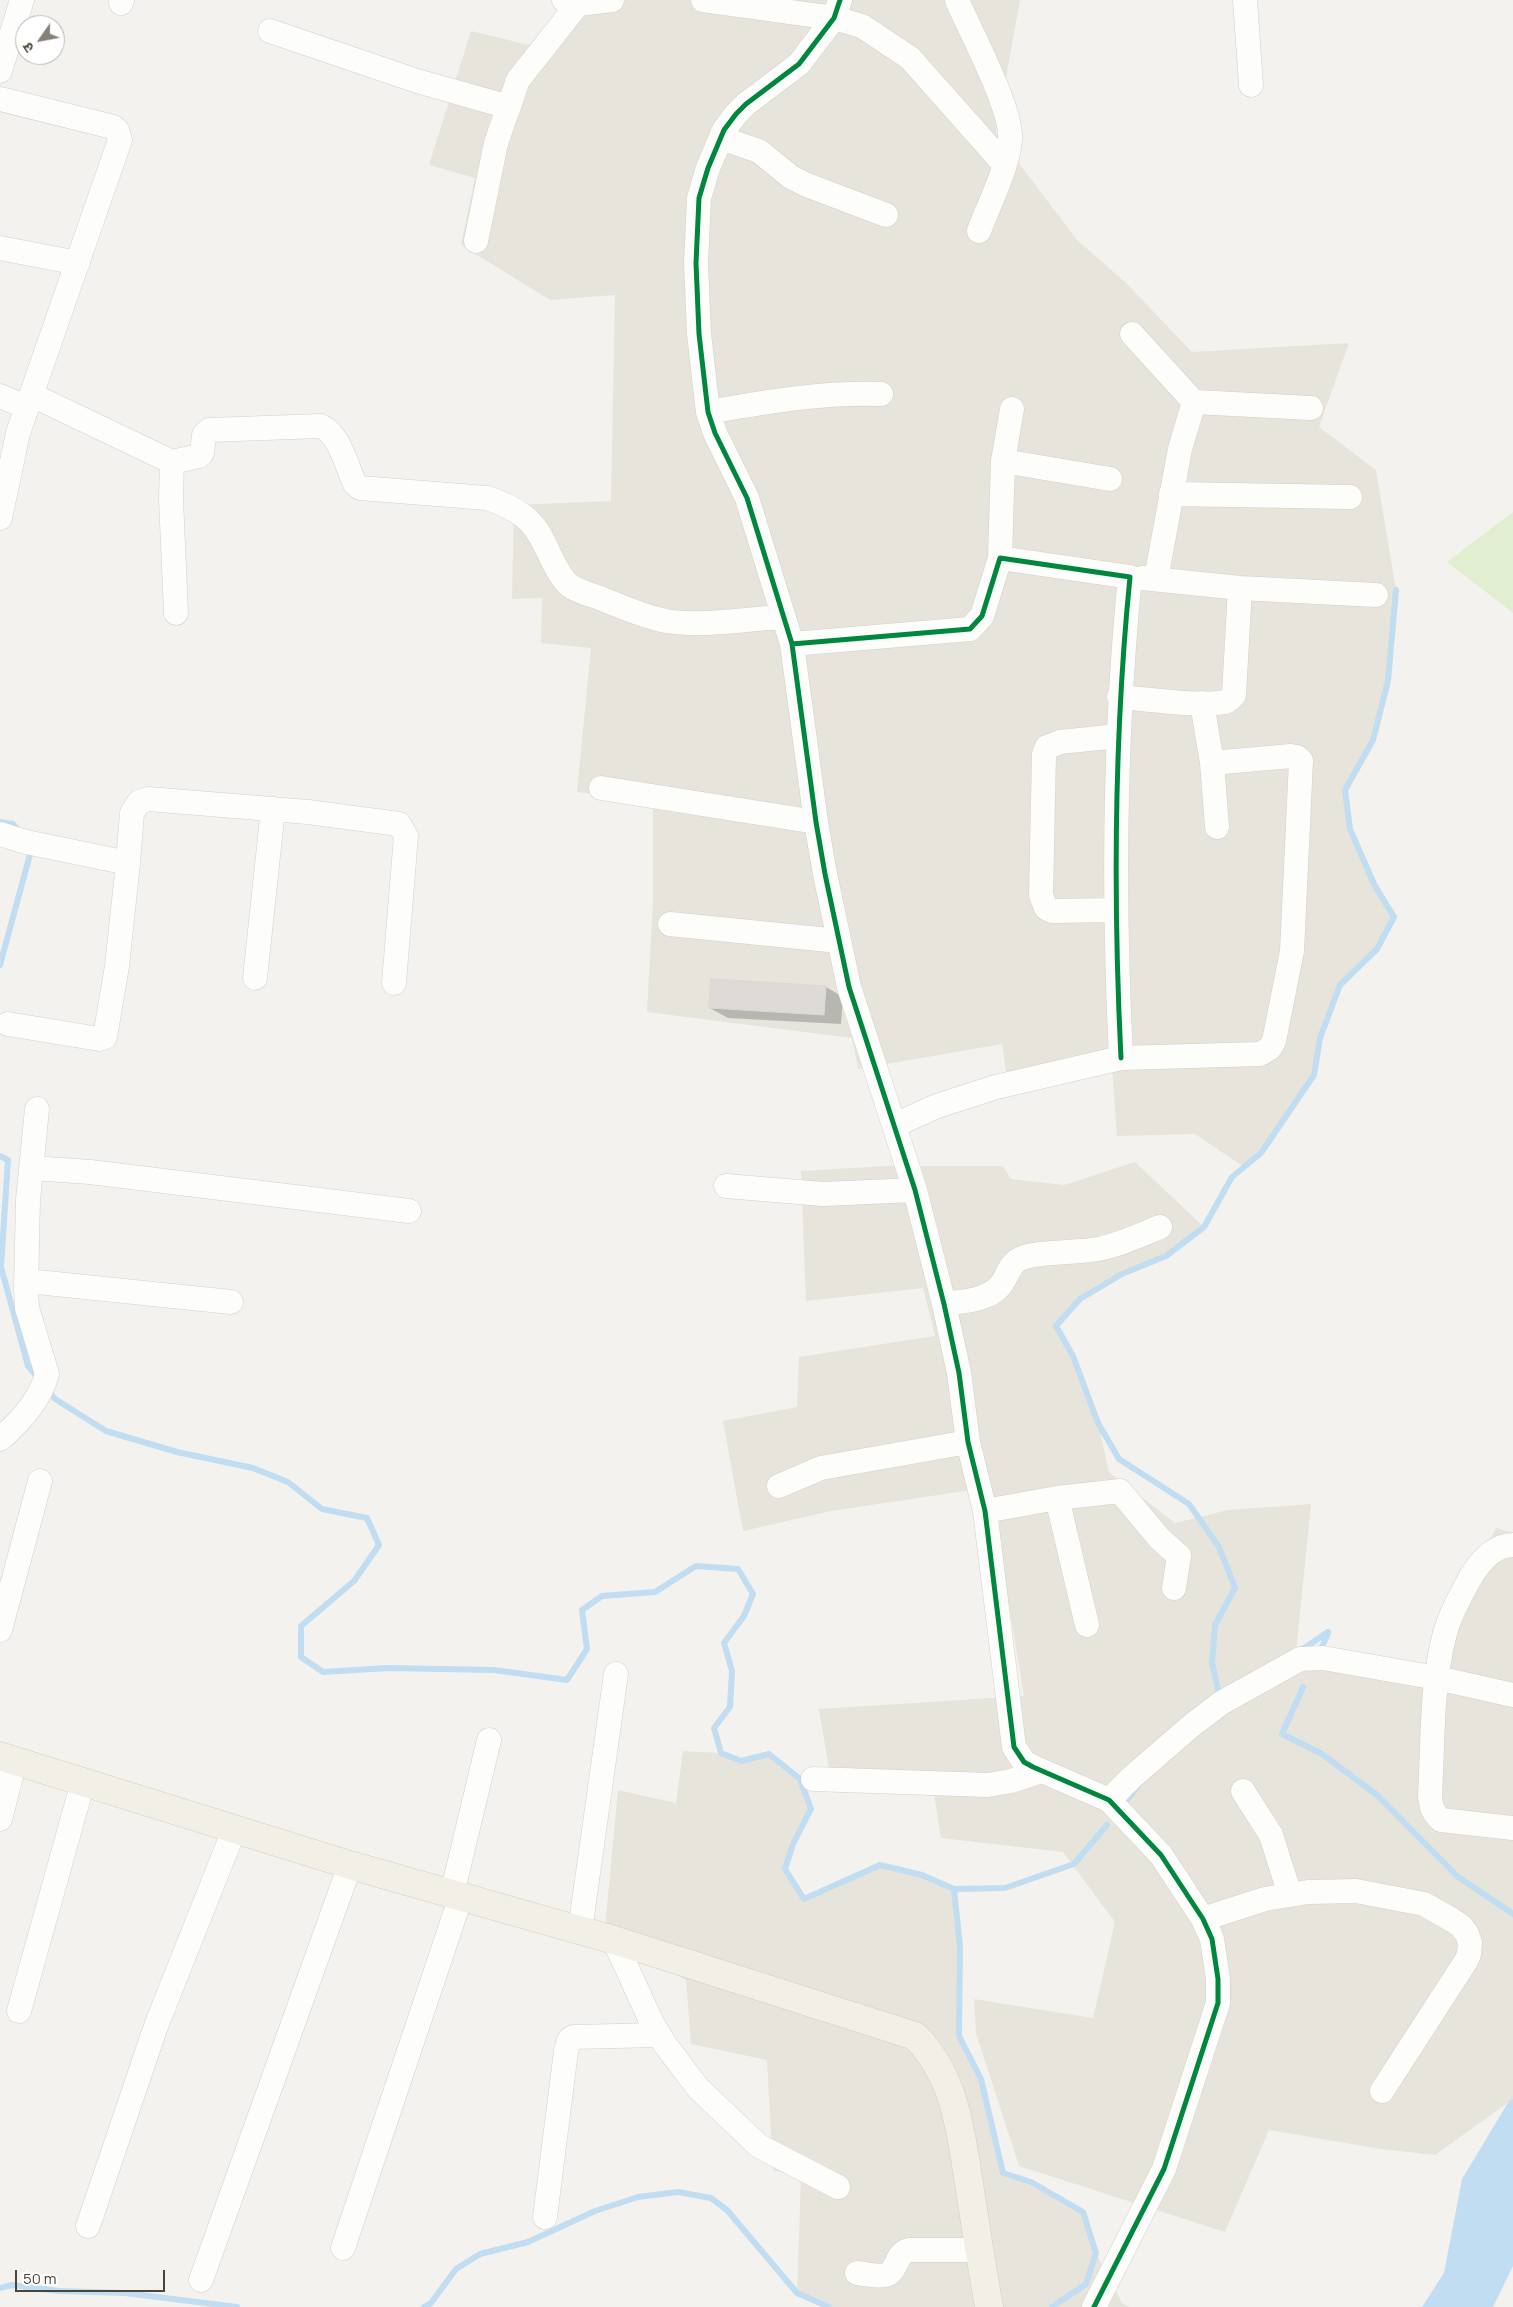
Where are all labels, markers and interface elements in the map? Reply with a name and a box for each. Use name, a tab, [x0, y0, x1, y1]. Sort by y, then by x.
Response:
north arrow	[15, 15, 65, 65]
text: उ	[18, 39, 38, 57]
scale bar	[18, 2260, 168, 2292]
text: 50 m	[23, 2268, 57, 2289]

